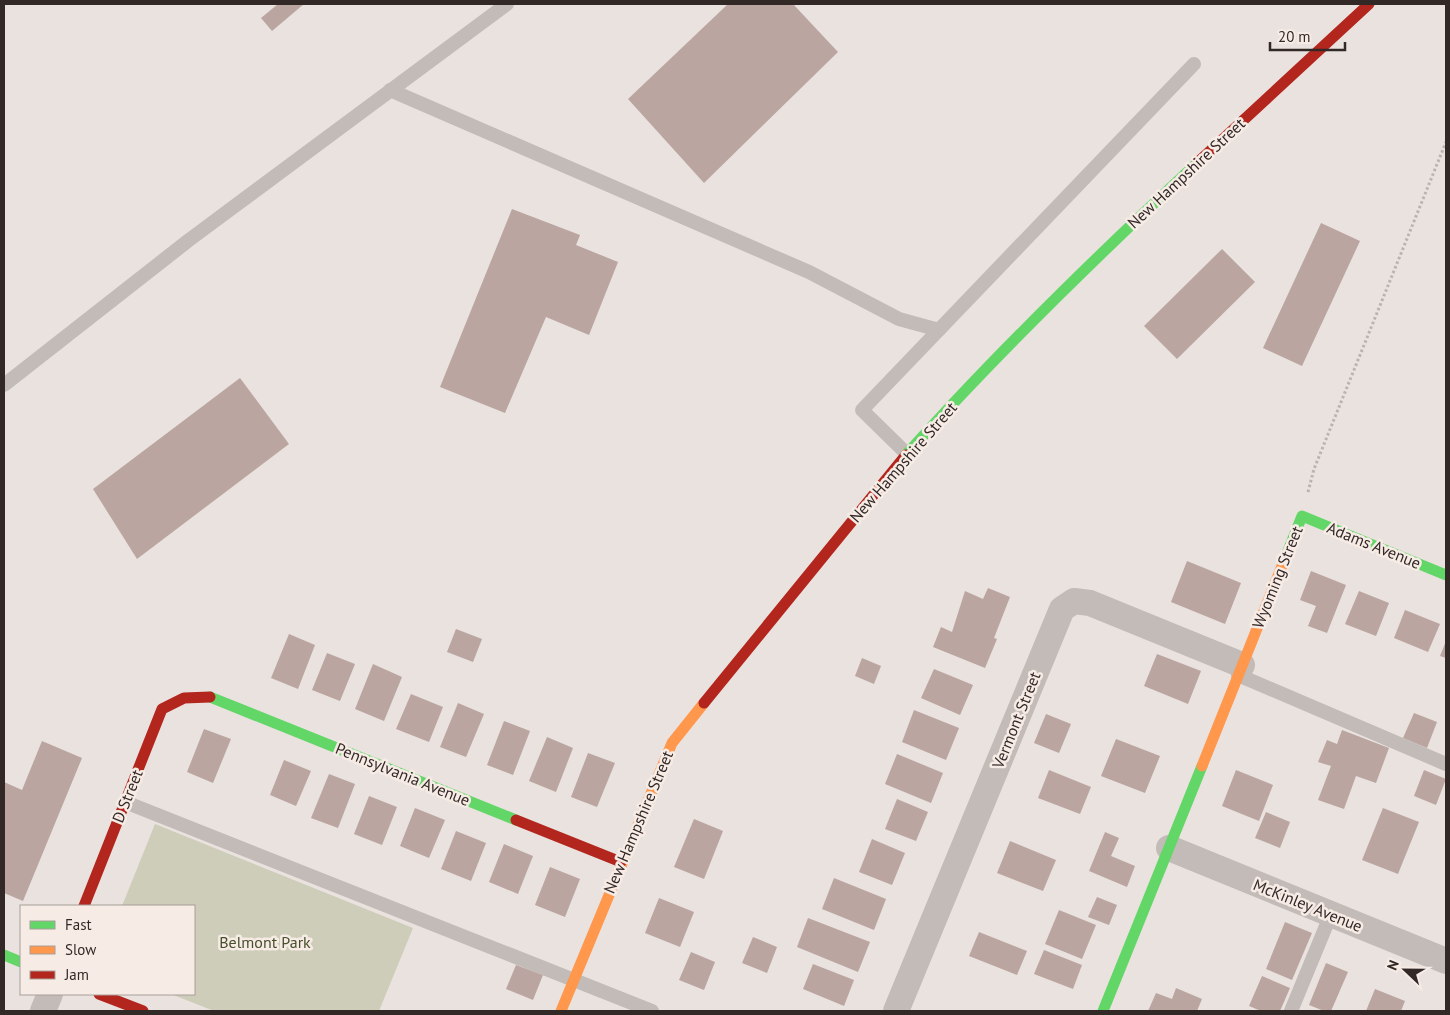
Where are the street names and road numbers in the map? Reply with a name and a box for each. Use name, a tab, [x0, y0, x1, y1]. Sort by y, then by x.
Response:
street label: New Hampshire Street	[1123, 113, 1249, 233]
street label: New Hampshire Street	[845, 397, 961, 526]
street label: Adams Avenue	[1324, 517, 1424, 573]
street label: Wyoming Street	[1247, 522, 1307, 631]
street label: Vermont Street	[987, 668, 1045, 772]
street label: Pennsylvania Avenue	[333, 738, 473, 810]
street label: New Hampshire Street	[599, 747, 677, 896]
street label: D Street	[107, 766, 147, 826]
street label: McKinley Avenue	[1251, 874, 1365, 936]

